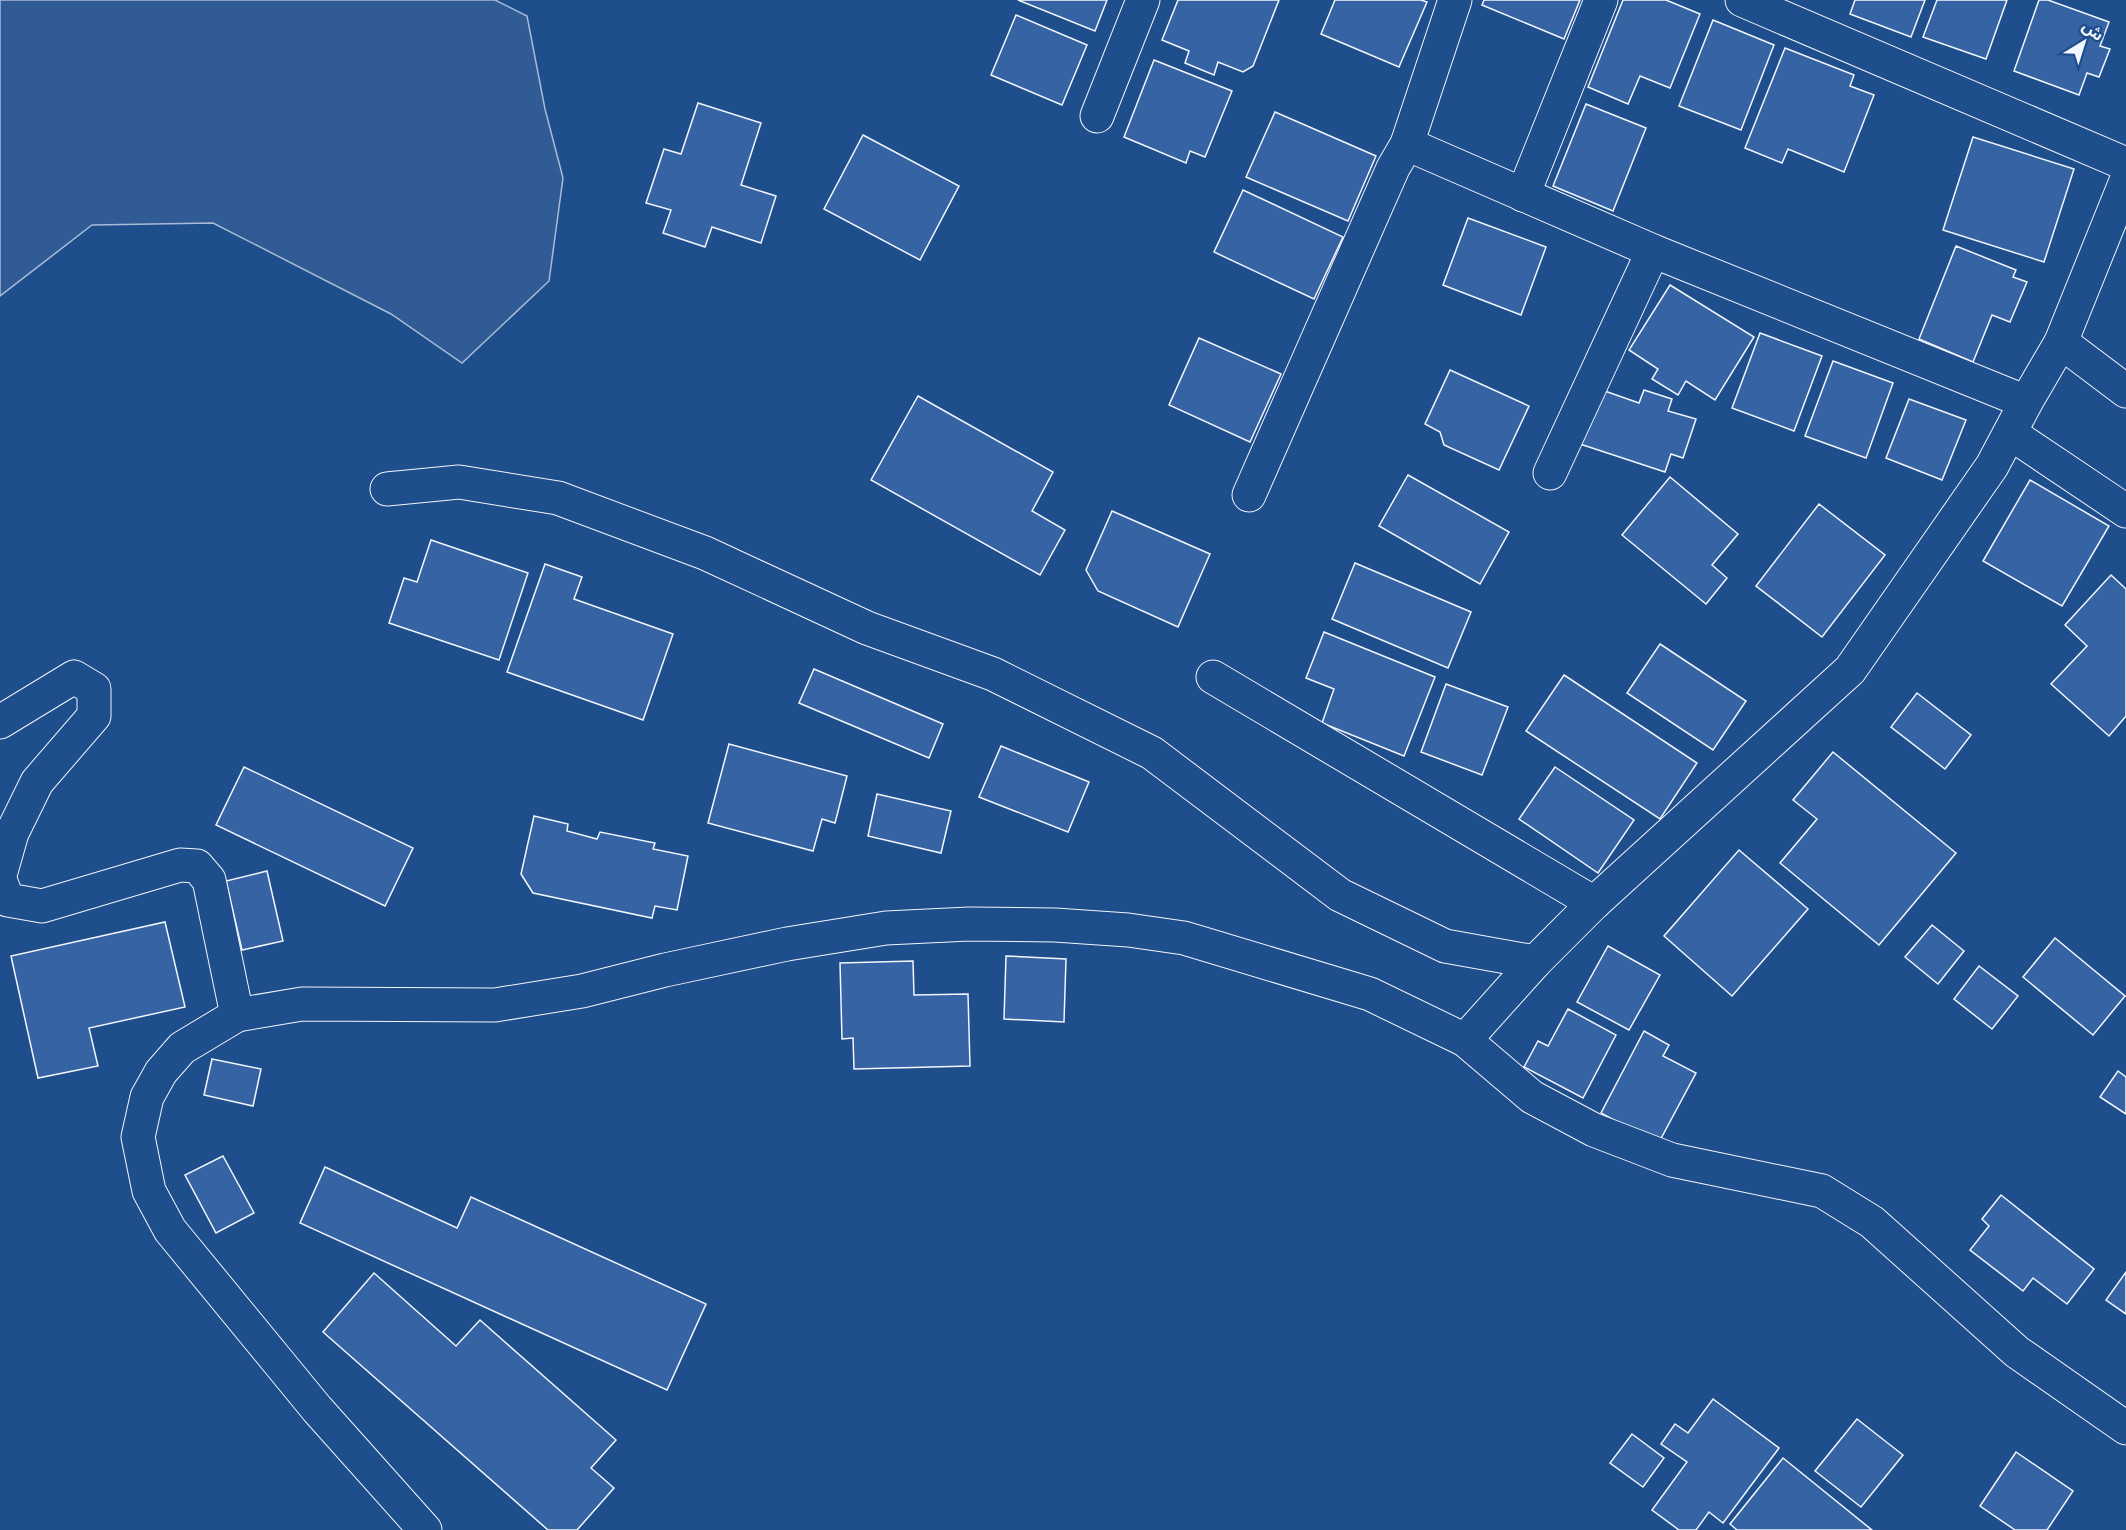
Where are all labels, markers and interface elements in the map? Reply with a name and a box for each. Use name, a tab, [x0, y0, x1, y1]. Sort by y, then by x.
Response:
north arrow	[2054, 12, 2114, 72]
text: ش	[2078, 16, 2108, 45]

